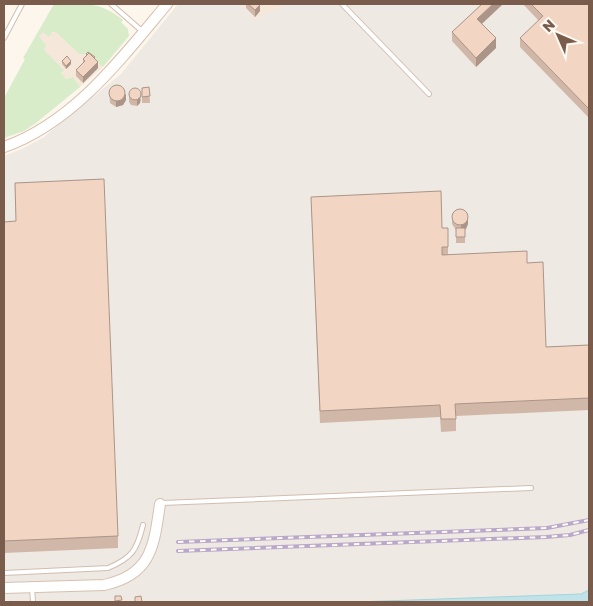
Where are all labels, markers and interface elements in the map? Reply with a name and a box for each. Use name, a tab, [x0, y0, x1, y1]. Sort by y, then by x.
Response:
north arrow	[533, 10, 583, 60]
text: N	[539, 16, 558, 35]

